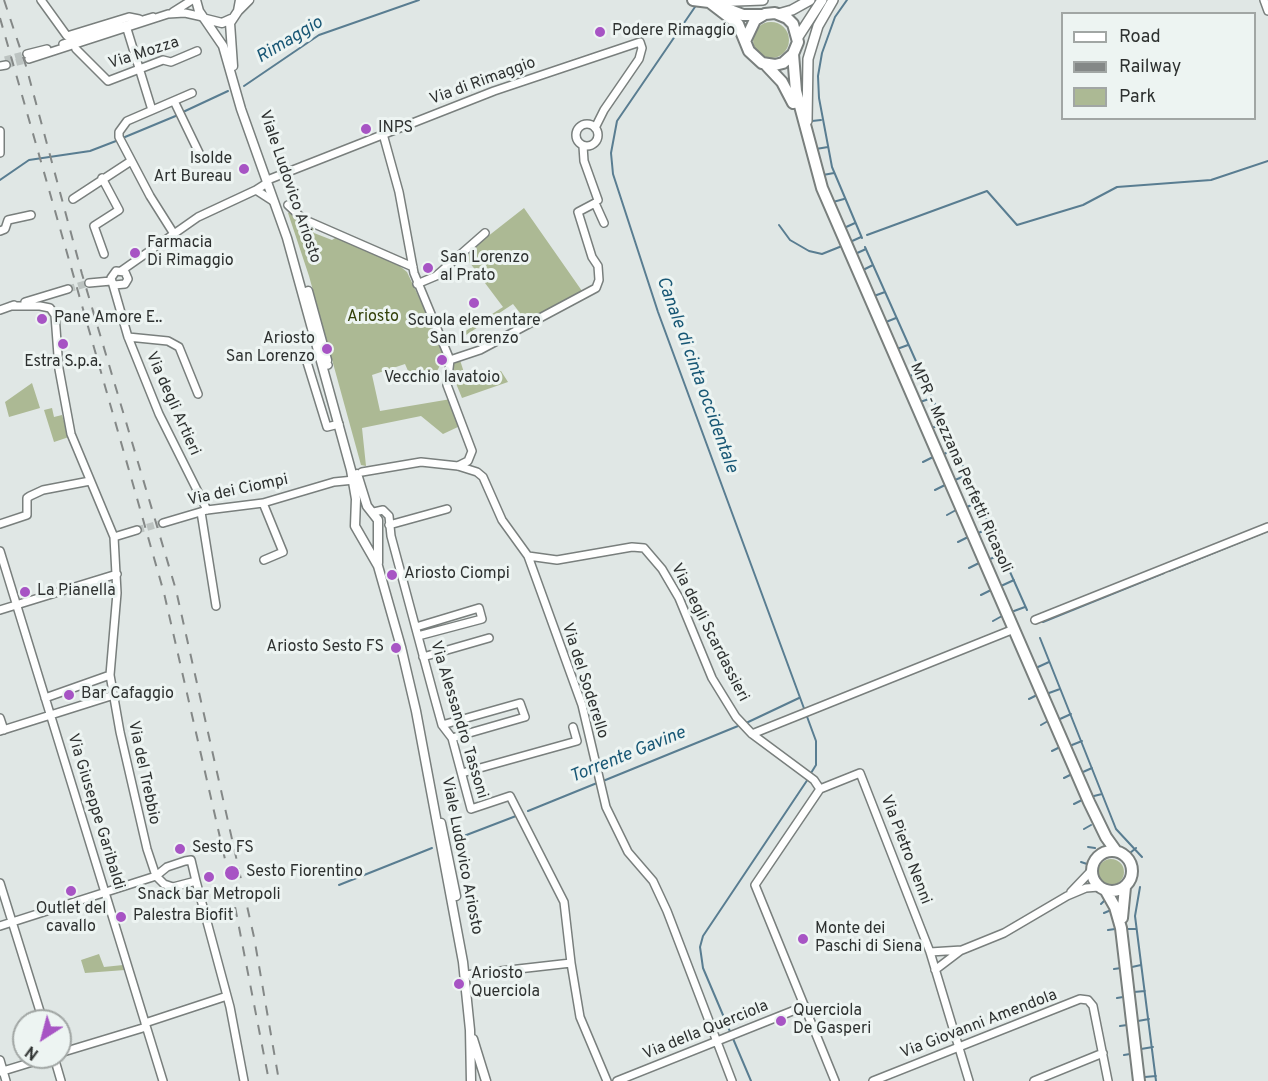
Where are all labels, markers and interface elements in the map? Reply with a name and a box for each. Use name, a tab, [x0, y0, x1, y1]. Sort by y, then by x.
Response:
legend	[1061, 12, 1256, 120]
water label: Rimaggio	[253, 13, 327, 69]
place label: Podere Rimaggio	[612, 22, 735, 42]
marker: Podere Rimaggio	[593, 25, 607, 39]
text: Road	[1119, 26, 1161, 49]
street label: Via Mozza	[106, 34, 182, 74]
street label: Via di Rimaggio	[427, 54, 539, 110]
text: Railway	[1119, 56, 1181, 79]
text: Park	[1119, 86, 1156, 109]
street label: Viale Ludovico Ariosto	[254, 108, 324, 266]
place label: INPS	[378, 119, 413, 139]
marker: INPS	[359, 122, 373, 136]
place label: Isolde Art Bureau	[153, 150, 232, 188]
marker: Isolde Art Bureau	[237, 162, 251, 176]
place label: Farmacia Di Rimaggio	[147, 234, 234, 272]
marker: Farmacia Di Rimaggio	[128, 246, 142, 260]
place label: San Lorenzo al Prato	[440, 249, 529, 287]
marker: San Lorenzo al Prato	[421, 261, 435, 275]
water label: Canale di cinta occidentale	[650, 274, 742, 476]
marker: Scuola elementare San Lorenzo	[467, 296, 481, 310]
park label: Ariosto	[347, 308, 399, 328]
place label: Pane Amore E..	[54, 309, 162, 329]
marker: Pane Amore E..	[35, 312, 49, 326]
place label: Scuola elementare San Lorenzo	[407, 312, 541, 350]
place label: Ariosto San Lorenzo	[226, 330, 315, 368]
marker: Estra S.p.a.	[56, 337, 70, 351]
marker: Ariosto San Lorenzo	[320, 342, 334, 356]
street label: Via degli Artieri	[141, 349, 203, 459]
place label: Estra S.p.a.	[24, 353, 102, 373]
marker: Vecchio lavatoio	[435, 353, 449, 367]
street label: MPR - Mezzana Perfetti Ricasoli	[905, 360, 1015, 576]
place label: Vecchio lavatoio	[384, 369, 500, 389]
street label: Via dei Ciompi	[186, 471, 290, 511]
street label: Via degli Scardassieri	[666, 561, 752, 705]
place label: Ariosto Ciompi	[404, 565, 510, 585]
marker: Ariosto Ciompi	[385, 568, 399, 582]
place label: La Pianella	[37, 582, 116, 602]
marker: La Pianella	[18, 585, 32, 599]
street label: Via del Soderello	[556, 621, 612, 741]
place label: Ariosto Sesto FS	[266, 638, 384, 658]
street label: Via Alessandro Tassoni	[425, 639, 491, 801]
marker: Ariosto Sesto FS	[389, 641, 403, 655]
place label: Bar Cafaggio	[81, 685, 174, 705]
marker: Bar Cafaggio	[62, 688, 76, 702]
street label: Via del Trebbio	[123, 719, 163, 827]
water label: Torrente Gavine	[567, 723, 689, 789]
street label: Via Giuseppe Garibaldi	[62, 732, 128, 892]
street label: Viale Ludovico Ariosto	[436, 776, 486, 936]
street label: Via Pietro Nenni	[875, 793, 935, 907]
place label: Sesto FS	[192, 839, 254, 859]
marker: Sesto FS	[173, 842, 187, 856]
place label: Sesto Fiorentino	[246, 863, 363, 883]
marker: Sesto Fiorentino	[223, 864, 241, 882]
marker: Snack bar Metropoli	[202, 870, 216, 884]
marker: Outlet del cavallo	[64, 884, 78, 898]
place label: Snack bar Metropoli	[137, 886, 281, 906]
place label: Outlet del cavallo	[36, 900, 106, 938]
place label: Palestra Biofit	[133, 907, 233, 927]
marker: Palestra Biofit	[114, 910, 128, 924]
place label: Monte dei Paschi di Siena	[815, 920, 922, 958]
marker: Monte dei Paschi di Siena	[796, 932, 810, 946]
place label: Ariosto Querciola	[471, 965, 540, 1003]
marker: Ariosto Querciola	[452, 977, 466, 991]
street label: Via Giovanni Amendola	[898, 986, 1060, 1064]
street label: Via della Querciola	[640, 997, 772, 1065]
place label: Querciola De Gasperi	[793, 1002, 871, 1040]
north arrow	[12, 1009, 72, 1069]
marker: Querciola De Gasperi	[774, 1014, 788, 1028]
text: N	[22, 1040, 43, 1063]

